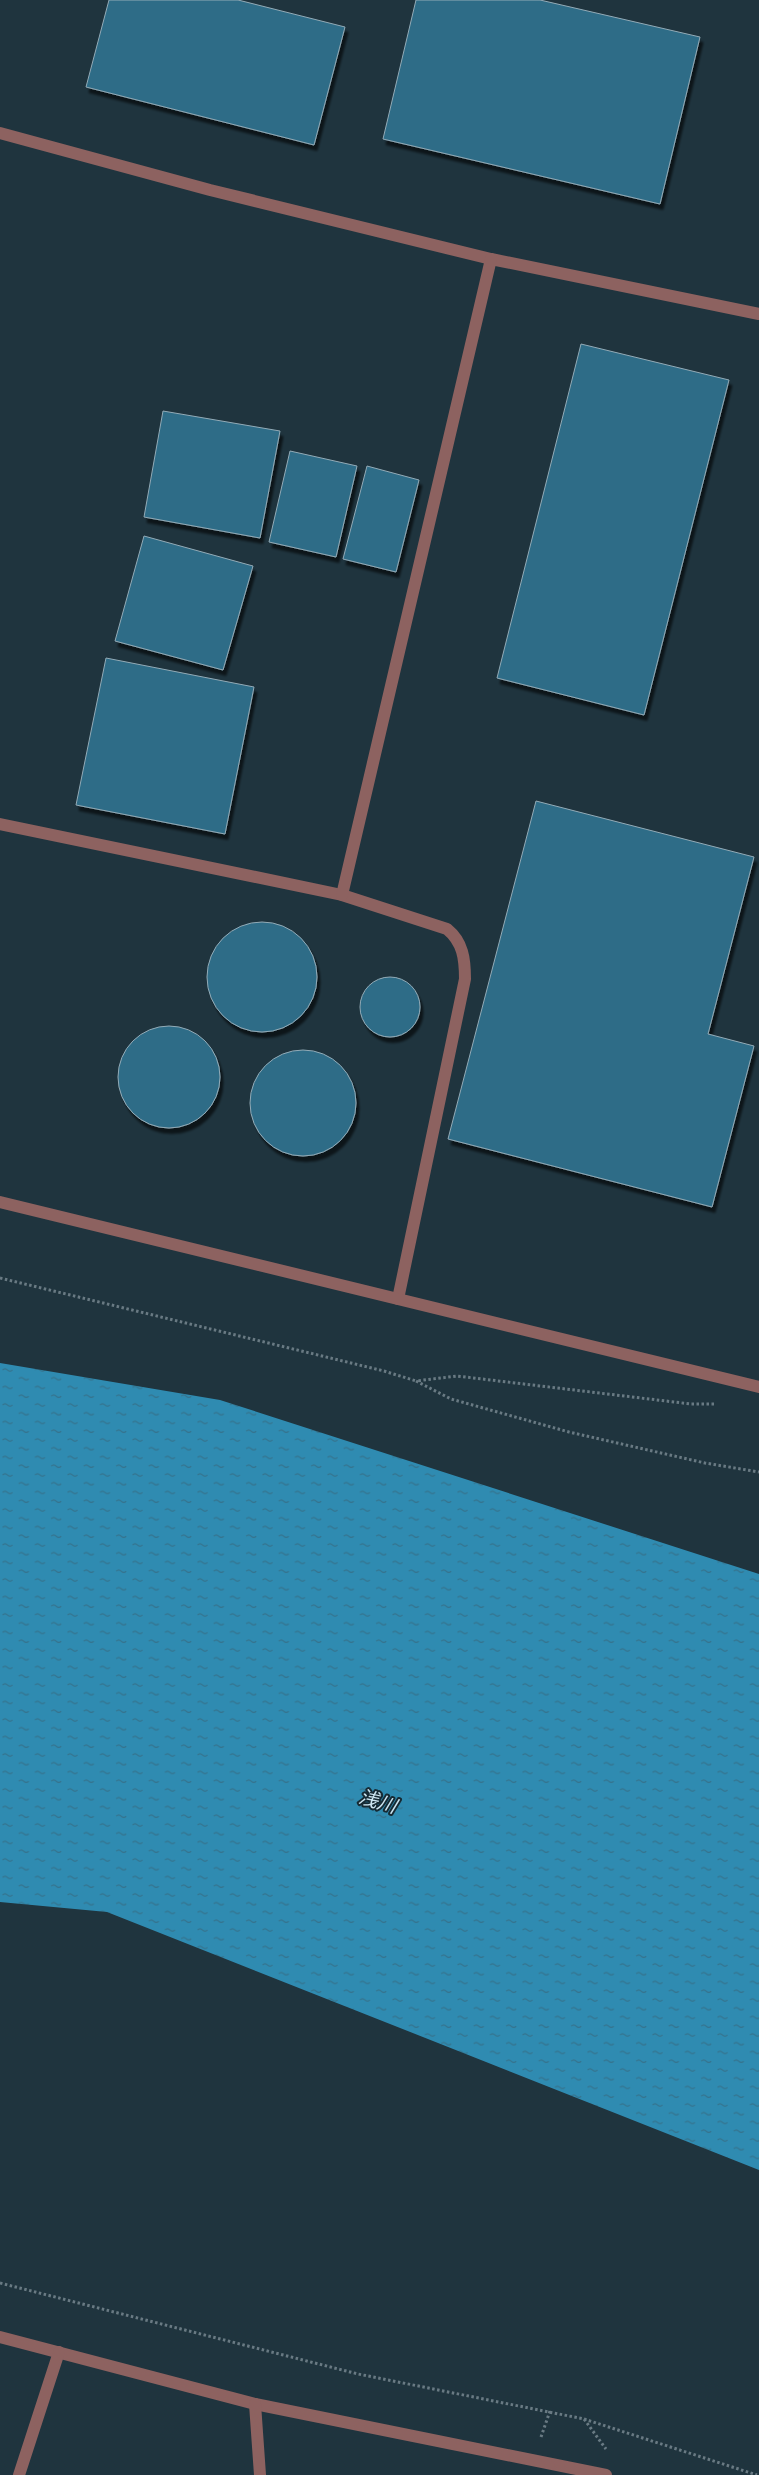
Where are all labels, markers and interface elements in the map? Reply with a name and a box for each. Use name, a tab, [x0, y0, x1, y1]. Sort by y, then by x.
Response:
water label: 浅川	[356, 1783, 402, 1821]

